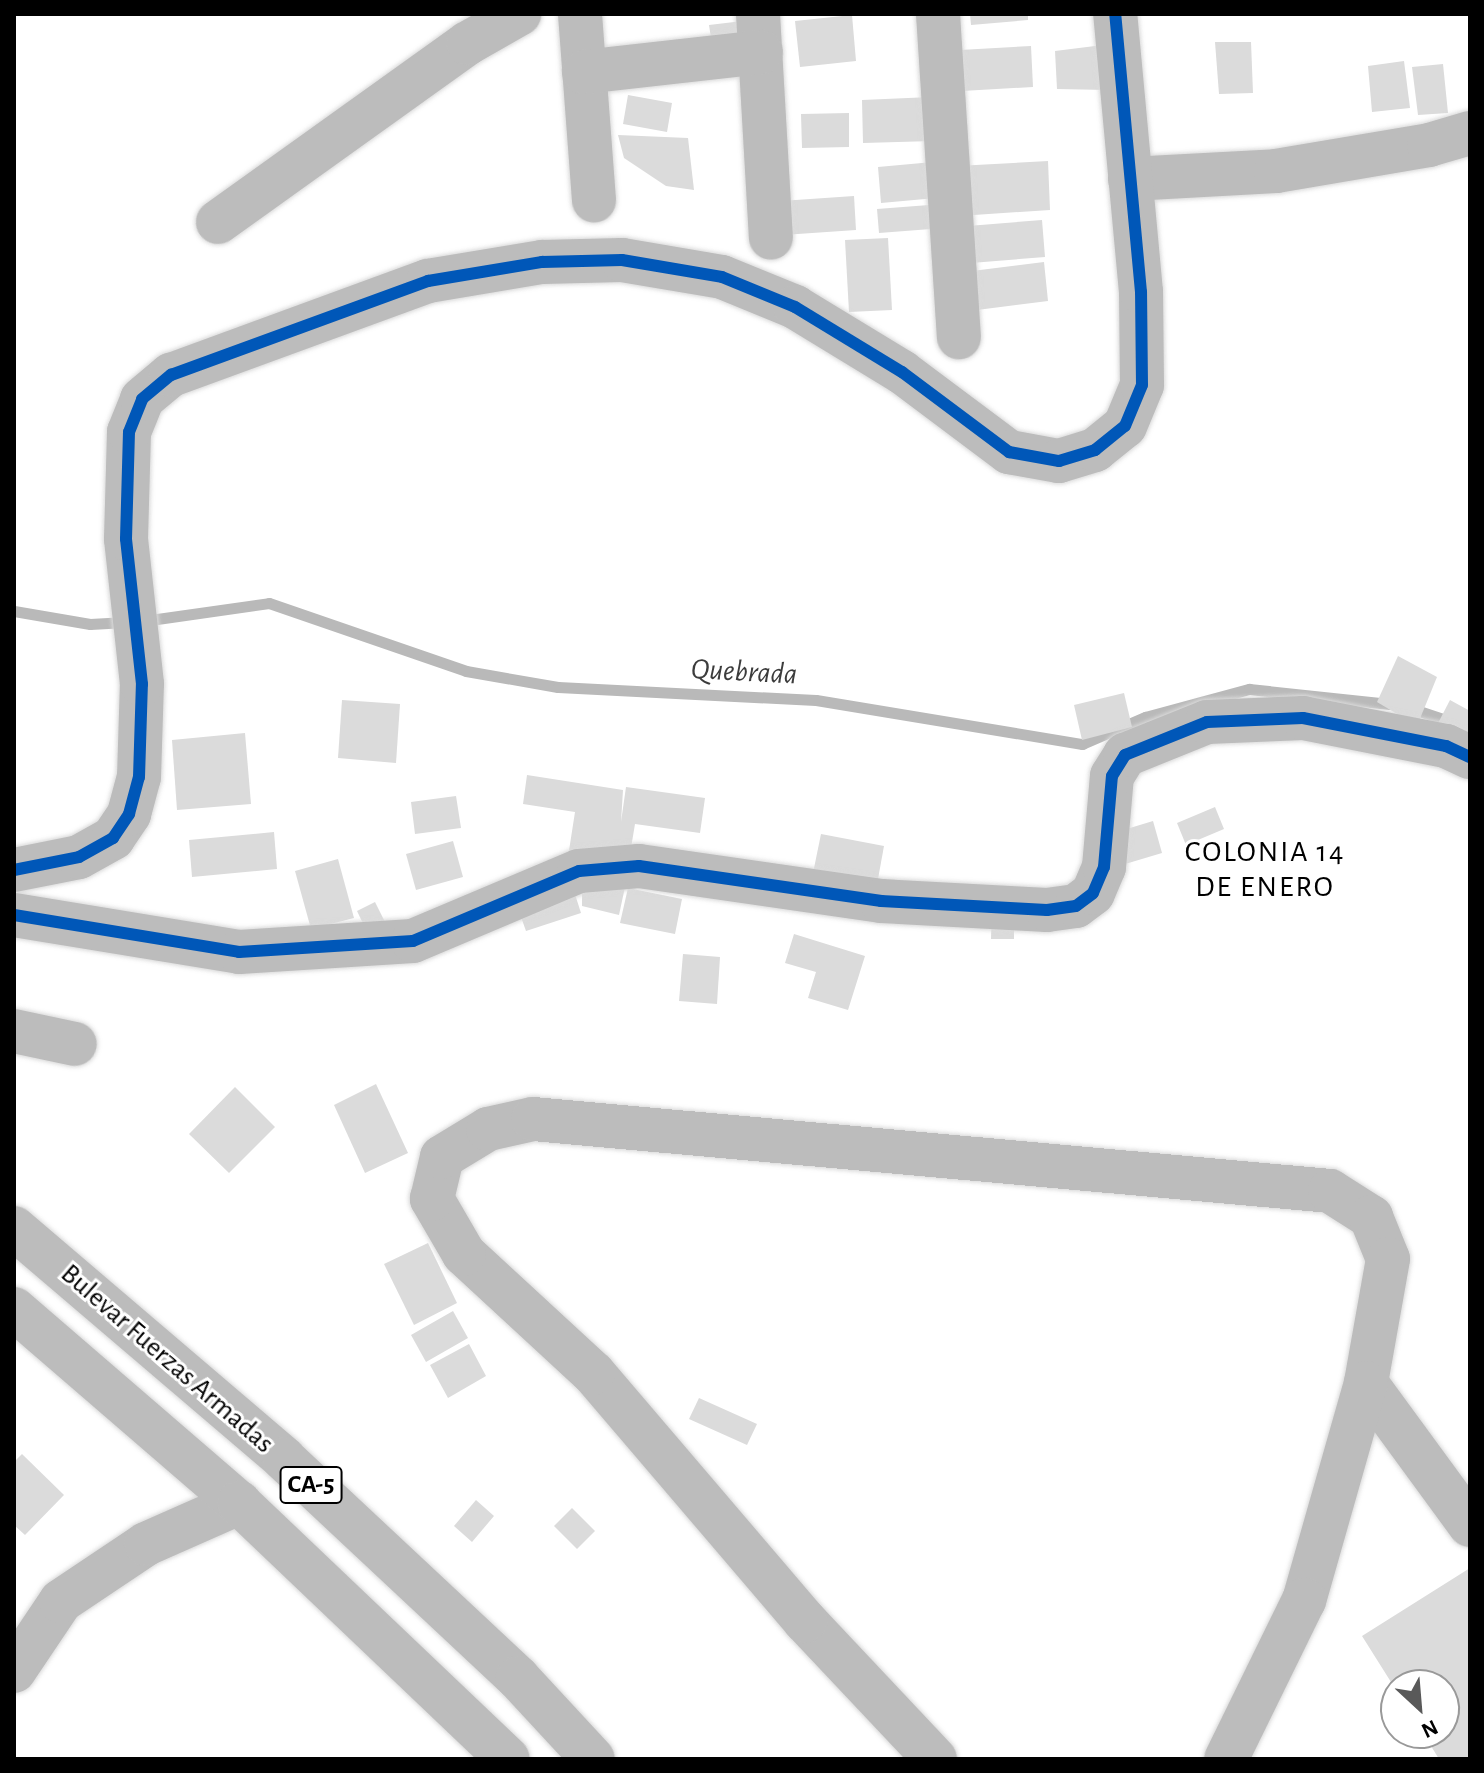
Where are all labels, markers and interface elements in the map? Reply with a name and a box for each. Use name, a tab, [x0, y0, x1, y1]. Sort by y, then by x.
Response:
water label: Quebrada	[690, 651, 798, 693]
district label: COLONIA 14 DE ENERO	[1185, 834, 1345, 904]
street label: Bulevar Fuerzas Armadas	[54, 1257, 280, 1461]
road number: CA-5	[279, 1463, 343, 1507]
north arrow	[1380, 1669, 1460, 1749]
text: N	[1418, 1716, 1441, 1742]

